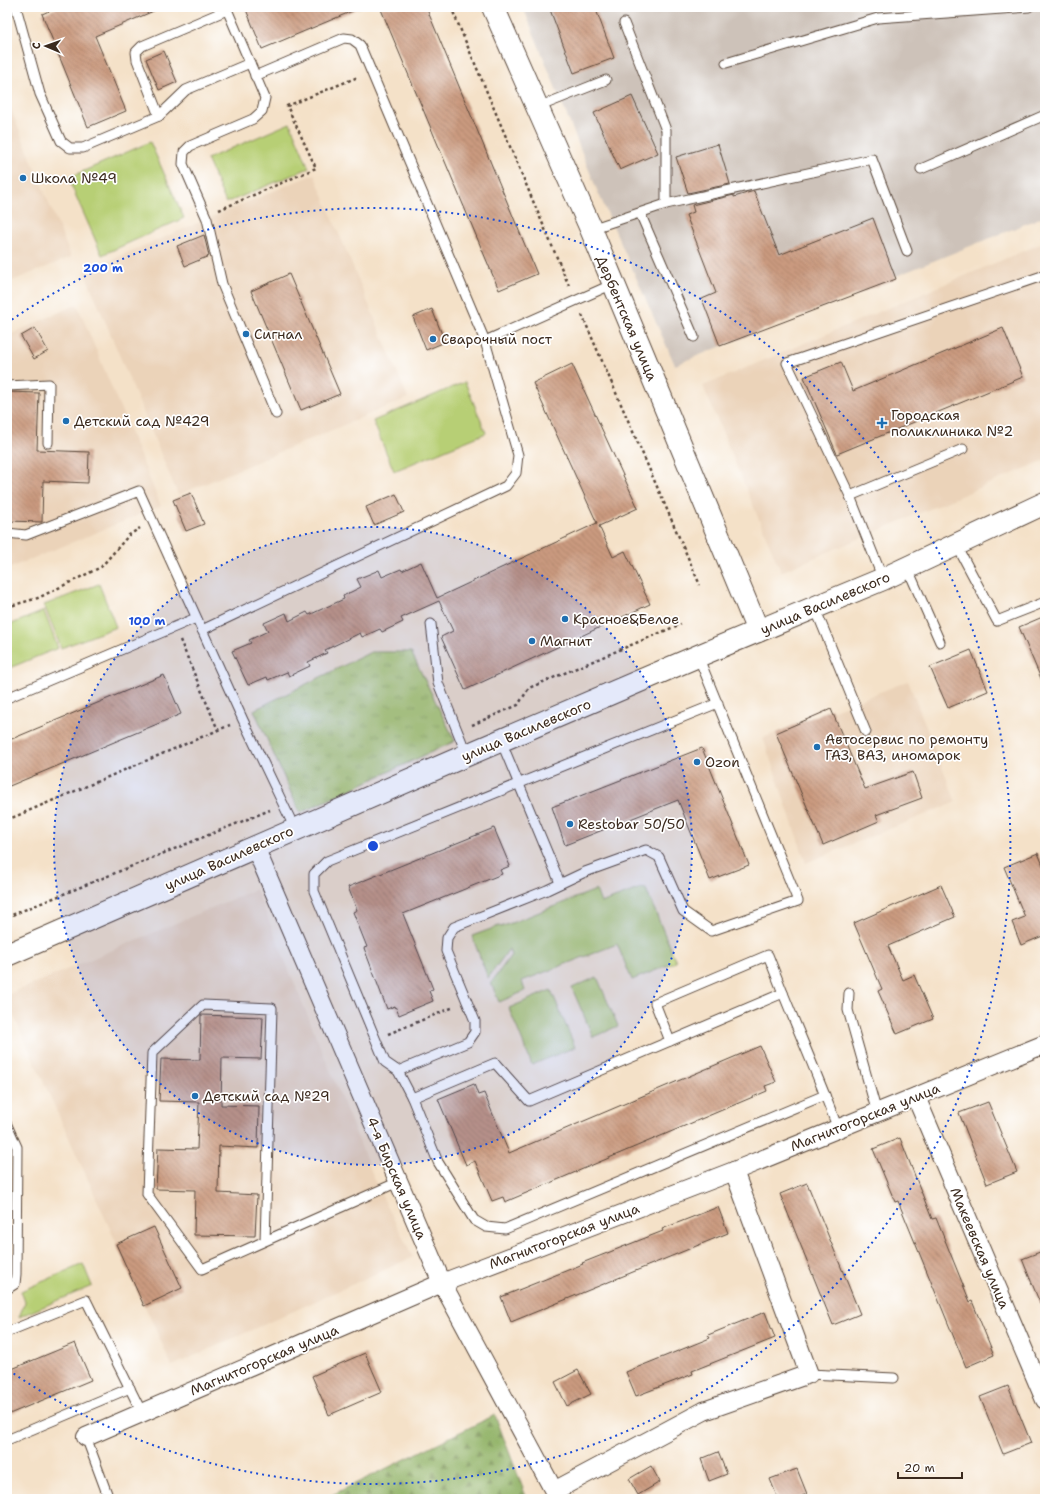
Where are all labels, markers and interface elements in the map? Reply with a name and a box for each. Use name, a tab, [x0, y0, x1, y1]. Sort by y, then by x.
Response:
north arrow	[26, 26, 66, 66]
text: С	[29, 42, 44, 49]
place label: Школа №49	[31, 169, 117, 187]
marker: Школа №49	[18, 173, 28, 183]
street label: Дербентская улица	[592, 252, 662, 384]
text: 200 m	[83, 260, 123, 276]
place label: Сигнал	[254, 325, 302, 343]
marker: Сигнал	[241, 329, 251, 339]
place label: Сварочный пост	[441, 330, 553, 348]
marker: Сварочный пост	[428, 334, 438, 344]
place label: Городская поликлиника №2	[891, 406, 1013, 440]
place label: Детский сад №429	[74, 412, 210, 430]
marker: Детский сад №429	[61, 416, 71, 426]
marker: Городская поликлиника №2	[876, 417, 888, 429]
street label: улица Василевского	[757, 568, 893, 638]
place label: Красное&Белое	[573, 610, 679, 628]
text: 100 m	[129, 613, 166, 629]
marker: Красное&Белое	[560, 614, 570, 624]
place label: Магнит	[540, 632, 593, 650]
marker: Магнит	[527, 636, 537, 646]
street label: улица Василевского	[458, 695, 594, 765]
place label: Автосервис по ремонту ГАЗ, ВАЗ, иномарок	[825, 730, 988, 764]
marker: Автосервис по ремонту ГАЗ, ВАЗ, иномарок	[812, 742, 822, 752]
place label: Ozon	[705, 753, 740, 771]
marker: Ozon	[692, 757, 702, 767]
place label: Restobar 50/50	[578, 815, 685, 833]
marker: Restobar 50/50	[565, 819, 575, 829]
street label: улица Василевского	[162, 821, 296, 895]
centre of rings	[366, 839, 380, 853]
street label: Магнитогорская улица	[788, 1079, 943, 1155]
place label: Детский сад №29	[203, 1087, 330, 1105]
marker: Детский сад №29	[190, 1091, 200, 1101]
street label: 4-я Бирская улица	[363, 1114, 431, 1242]
street label: Макеевская улица	[946, 1185, 1014, 1312]
street label: Магнитогорская улица	[486, 1199, 642, 1273]
street label: Магнитогорская улица	[187, 1320, 341, 1399]
scale bar	[898, 1454, 962, 1480]
text: 20 m	[904, 1460, 935, 1476]

